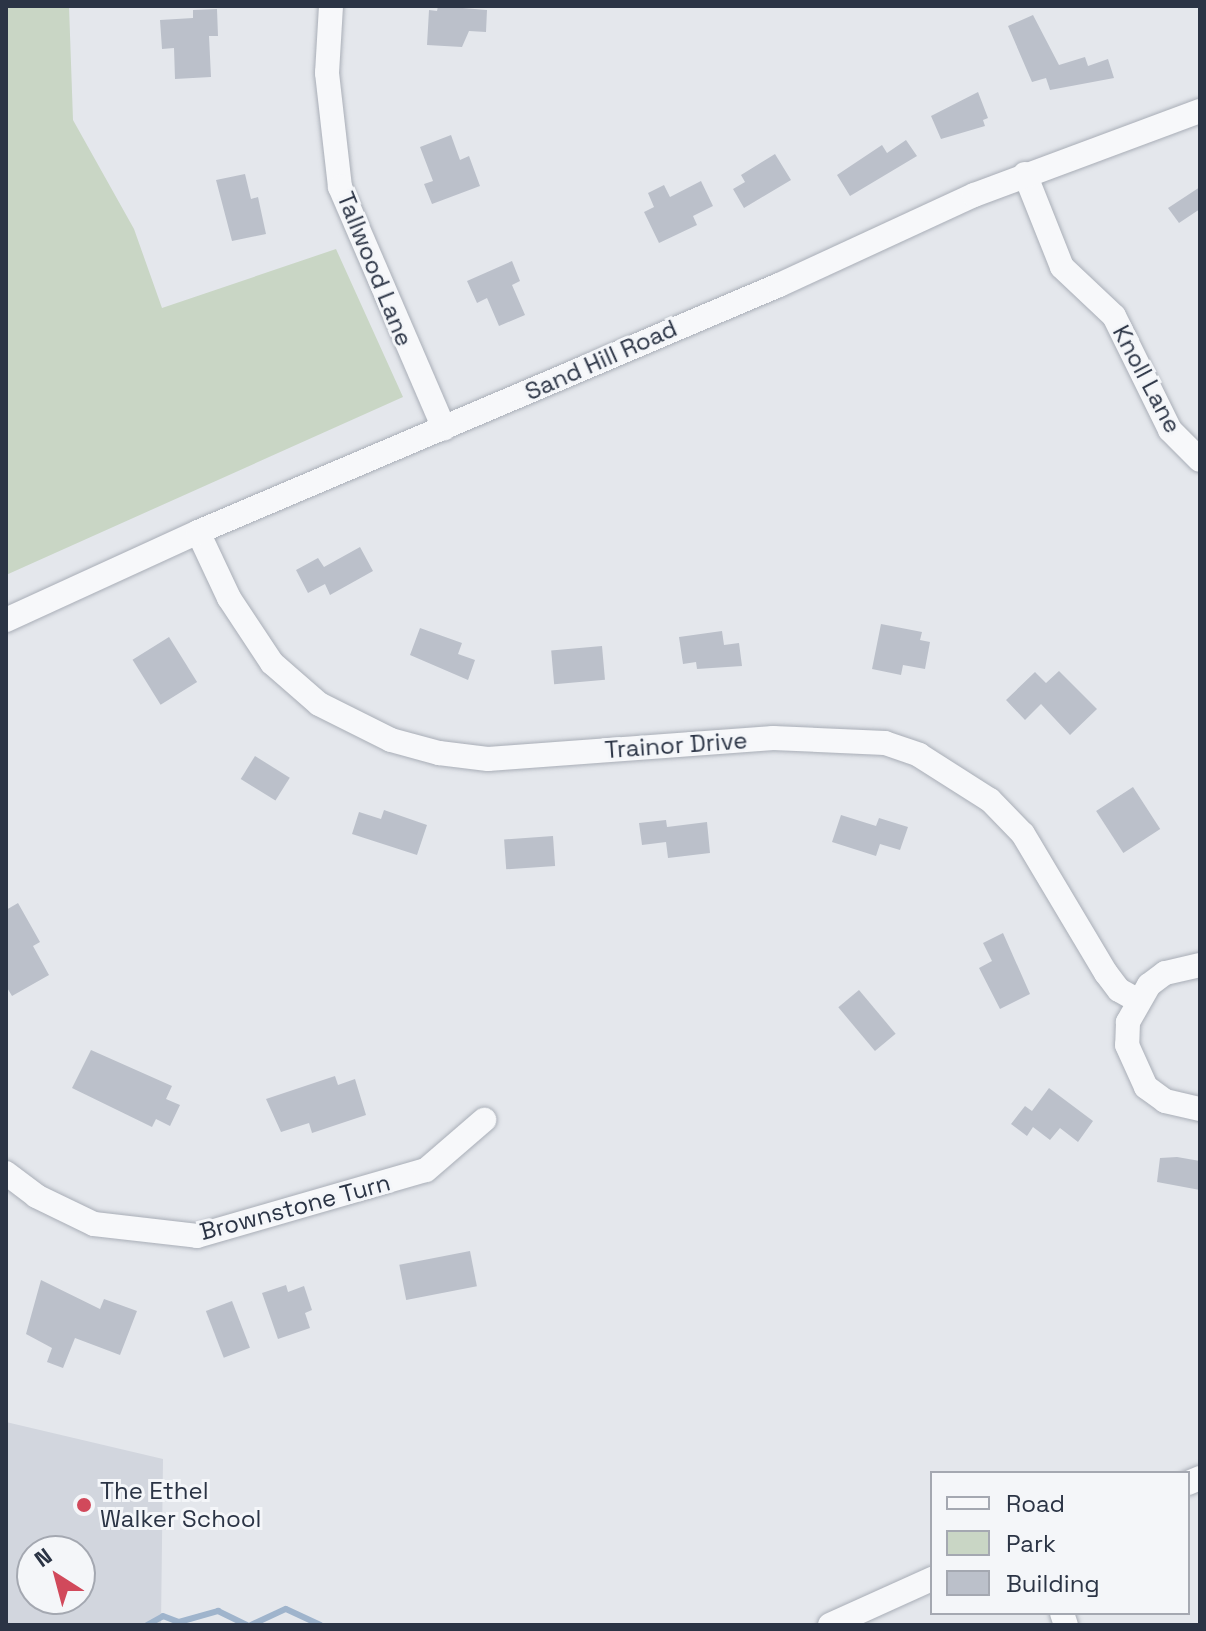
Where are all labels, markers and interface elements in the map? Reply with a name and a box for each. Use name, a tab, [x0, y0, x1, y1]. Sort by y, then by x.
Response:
street label: Tallwood Lane	[331, 188, 419, 350]
street label: Sand Hill Road	[521, 314, 681, 406]
street label: Knoll Lane	[1107, 320, 1187, 438]
street label: Trainor Drive	[604, 726, 748, 764]
street label: Brownstone Turn	[196, 1168, 394, 1246]
legend	[930, 1471, 1190, 1615]
place label: The Ethel Walker School	[100, 1477, 261, 1533]
text: Road	[1006, 1488, 1065, 1519]
marker: The Ethel Walker School	[75, 1496, 93, 1514]
text: Park	[1006, 1528, 1056, 1559]
north arrow	[16, 1535, 96, 1615]
text: N	[29, 1542, 57, 1573]
text: Building	[1006, 1568, 1100, 1599]

